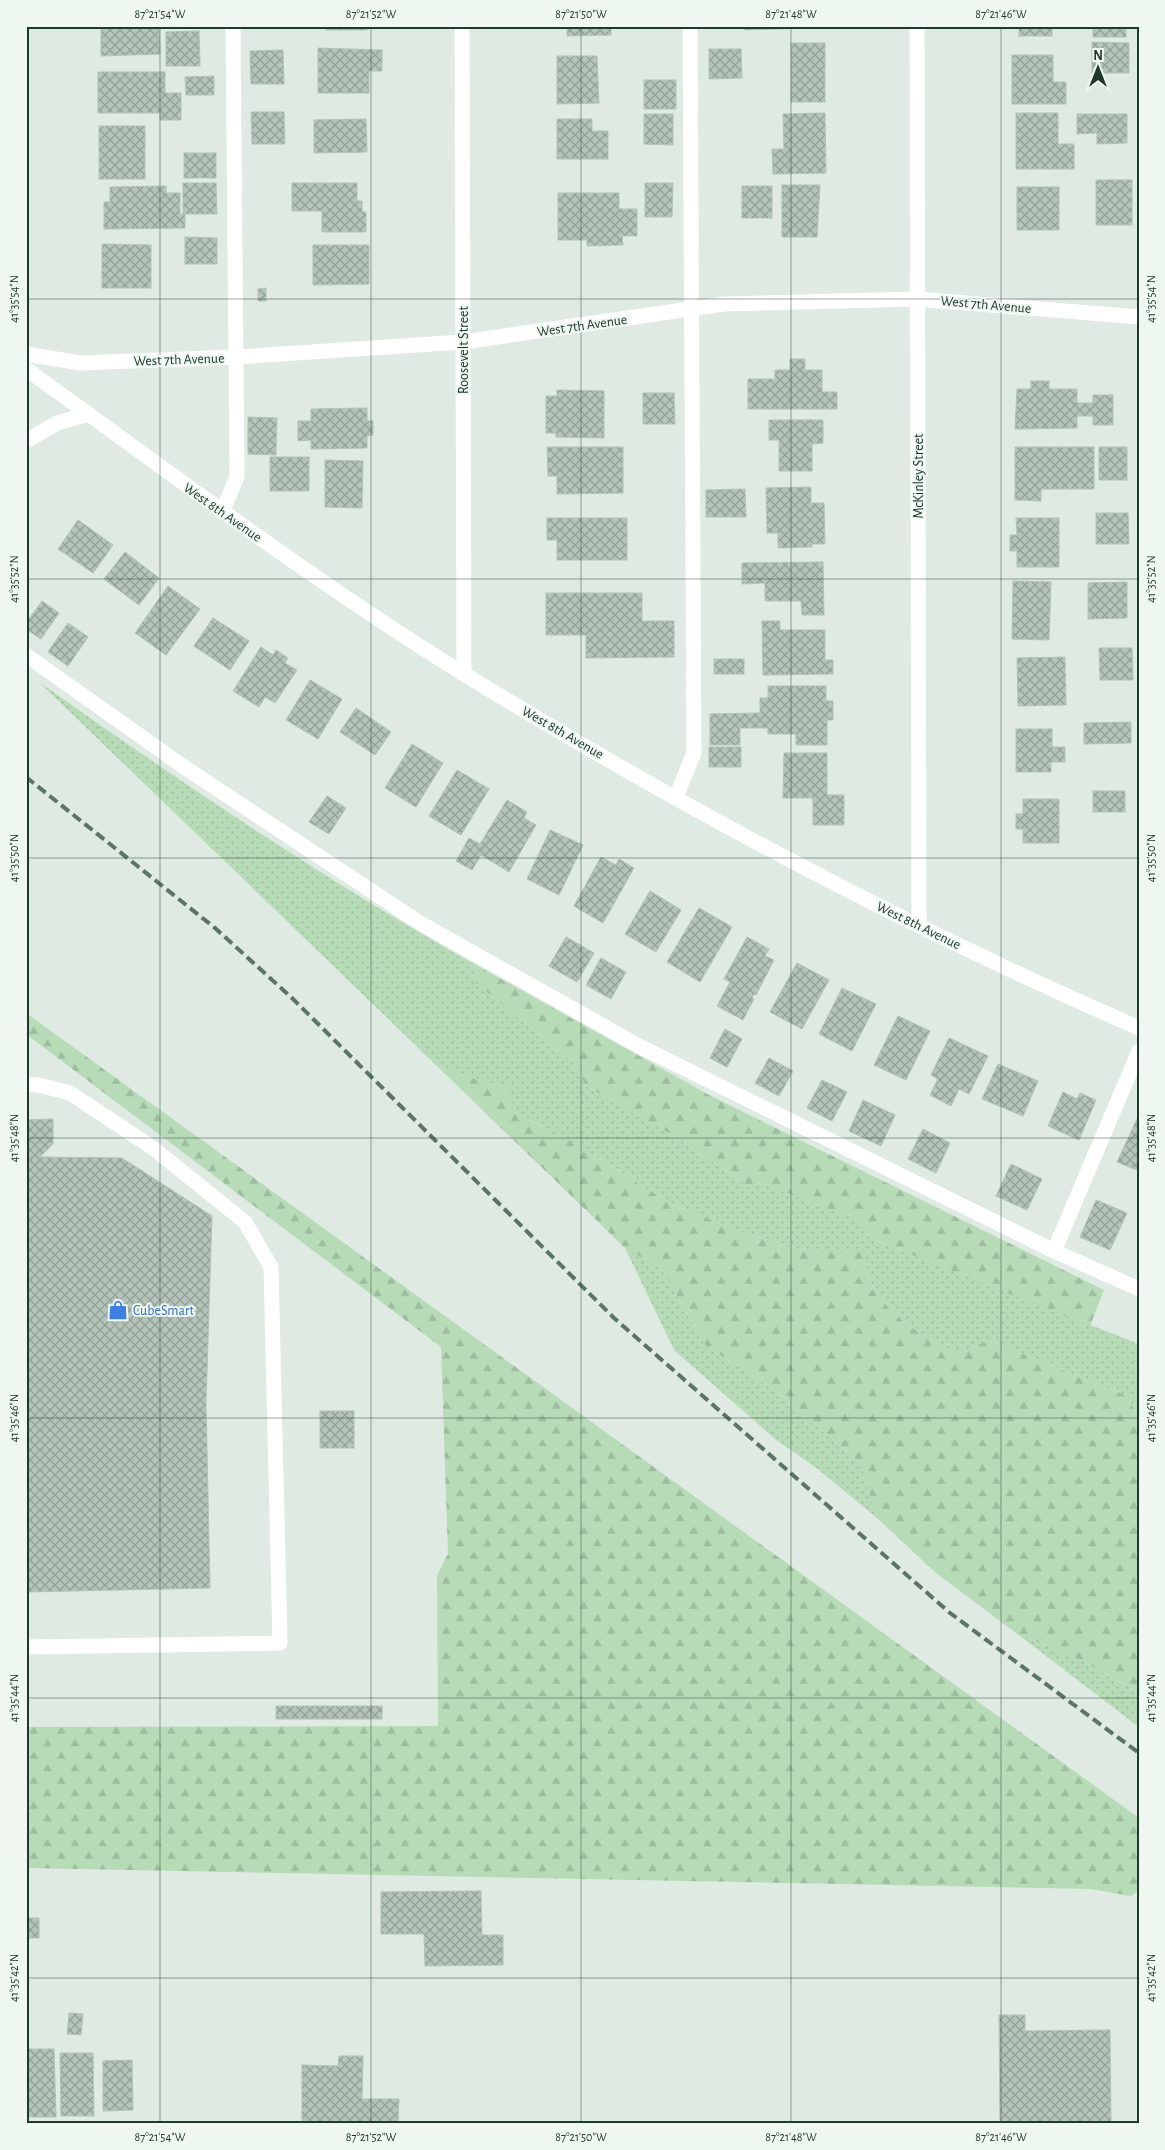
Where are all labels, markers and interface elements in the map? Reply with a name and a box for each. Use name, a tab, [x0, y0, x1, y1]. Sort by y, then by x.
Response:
text: 87°21'54"W	[135, 8, 186, 20]
text: 87°21'52"W	[346, 8, 397, 20]
text: 87°21'50"W	[555, 8, 607, 20]
text: 87°21'48"W	[765, 8, 817, 20]
text: 87°21'46"W	[975, 8, 1027, 20]
north arrow	[1072, 42, 1122, 92]
text: N	[1093, 49, 1103, 63]
text: 41°35'54"N	[8, 275, 20, 323]
text: 41°35'54"N	[1145, 275, 1157, 323]
street label: West 7th Avenue	[940, 294, 1032, 316]
street label: Roosevelt Street	[457, 305, 471, 394]
street label: West 7th Avenue	[536, 313, 628, 339]
street label: West 7th Avenue	[133, 351, 225, 369]
street label: McKinley Street	[912, 433, 926, 519]
street label: West 8th Avenue	[181, 481, 264, 545]
text: 41°35'52"N	[8, 555, 20, 603]
text: 41°35'52"N	[1145, 555, 1157, 603]
street label: West 8th Avenue	[519, 704, 606, 762]
text: 41°35'50"N	[8, 834, 20, 882]
text: 41°35'50"N	[1145, 834, 1157, 882]
street label: West 8th Avenue	[874, 899, 963, 952]
text: 41°35'48"N	[8, 1114, 20, 1162]
text: 41°35'48"N	[1145, 1114, 1157, 1162]
shop icon: CubeSmart	[107, 1299, 129, 1321]
place label: CubeSmart	[133, 1304, 194, 1318]
text: 41°35'46"N	[8, 1394, 20, 1442]
text: 41°35'46"N	[1145, 1394, 1157, 1442]
text: 41°35'44"N	[8, 1674, 20, 1722]
text: 41°35'44"N	[1145, 1674, 1157, 1722]
text: 41°35'42"N	[8, 1954, 20, 2002]
text: 41°35'42"N	[1145, 1954, 1157, 2002]
text: 87°21'54"W	[135, 2131, 186, 2143]
text: 87°21'52"W	[346, 2131, 397, 2143]
text: 87°21'50"W	[555, 2131, 607, 2143]
text: 87°21'48"W	[765, 2131, 817, 2143]
text: 87°21'46"W	[975, 2131, 1027, 2143]

